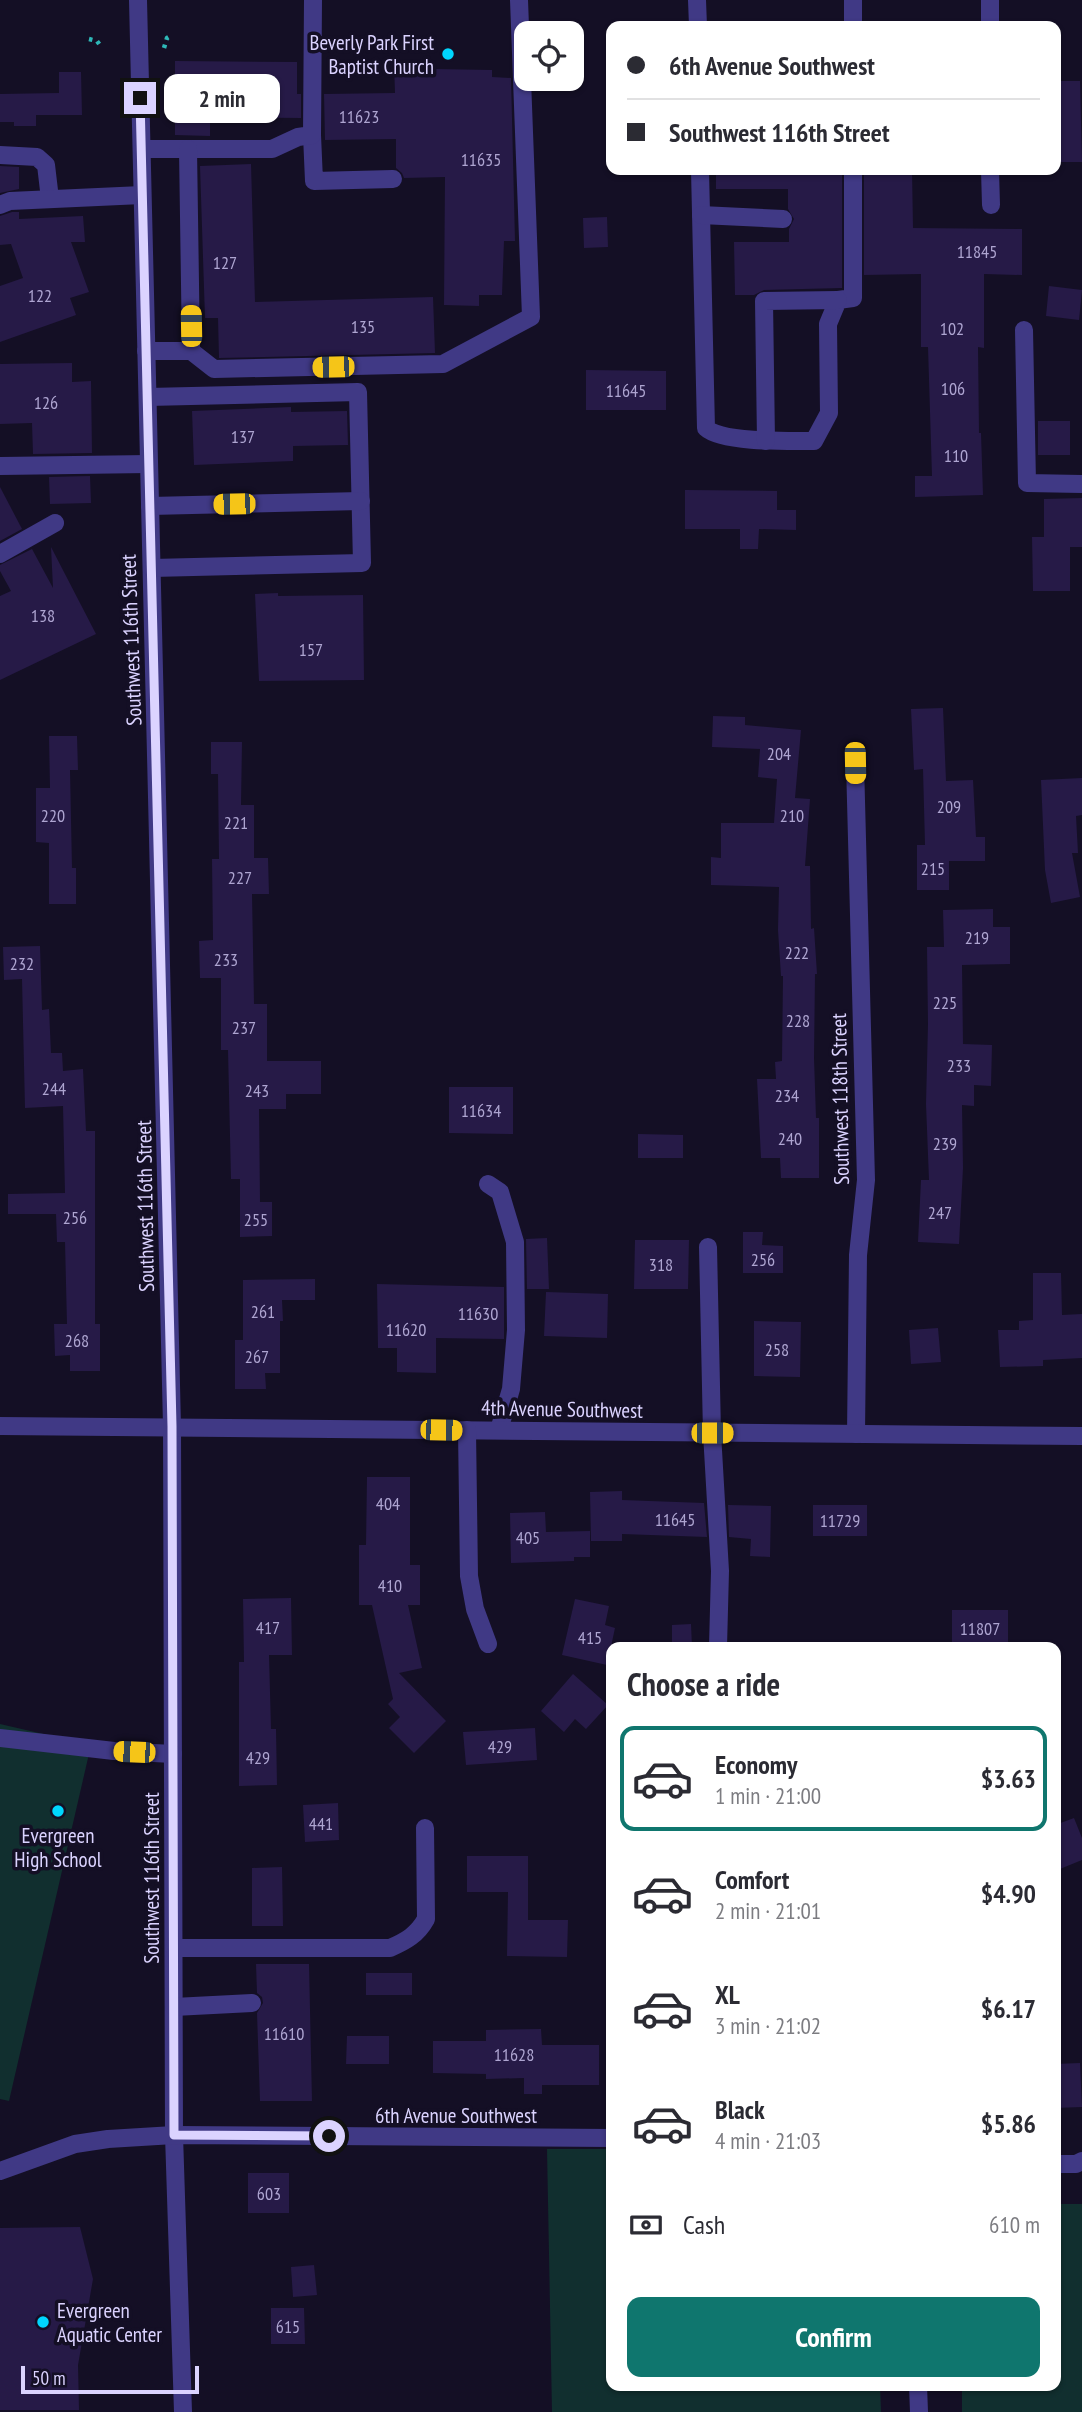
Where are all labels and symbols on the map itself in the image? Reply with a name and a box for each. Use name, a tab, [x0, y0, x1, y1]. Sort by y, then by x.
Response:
place label: Beverly Park First Baptist Church	[310, 29, 434, 80]
marker: Beverly Park First Baptist Church	[440, 46, 456, 62]
callout: 2 min	[164, 74, 280, 122]
route end	[124, 82, 156, 114]
house number: 11623	[339, 105, 379, 128]
house number: 11635	[461, 148, 501, 171]
house number: 11845	[957, 240, 997, 263]
house number: 127	[213, 251, 237, 274]
house number: 122	[28, 284, 52, 307]
car	[181, 305, 202, 347]
house number: 135	[351, 315, 375, 338]
house number: 102	[940, 317, 964, 340]
car	[312, 356, 355, 378]
house number: 106	[941, 377, 965, 400]
house number: 11645	[606, 379, 646, 402]
house number: 126	[34, 391, 58, 414]
house number: 137	[231, 425, 255, 448]
house number: 110	[944, 444, 968, 467]
car	[213, 493, 256, 515]
street label: Southwest 116th Street	[115, 554, 147, 726]
house number: 138	[31, 604, 55, 627]
house number: 157	[299, 638, 323, 661]
house number: 204	[767, 742, 791, 765]
car	[845, 742, 866, 784]
house number: 209	[937, 795, 961, 818]
house number: 220	[41, 804, 65, 827]
house number: 210	[780, 804, 804, 827]
house number: 221	[224, 811, 248, 834]
house number: 215	[921, 857, 945, 880]
house number: 227	[228, 866, 252, 889]
house number: 219	[965, 926, 989, 949]
house number: 222	[785, 941, 809, 964]
house number: 233	[214, 948, 238, 971]
house number: 232	[10, 952, 34, 975]
house number: 225	[933, 991, 957, 1014]
house number: 228	[786, 1009, 810, 1032]
street label: Southwest 118th Street	[825, 1013, 855, 1185]
house number: 237	[232, 1016, 256, 1039]
house number: 233	[947, 1054, 971, 1077]
house number: 244	[42, 1077, 66, 1100]
house number: 243	[245, 1079, 269, 1102]
house number: 234	[775, 1084, 799, 1107]
house number: 11634	[461, 1099, 501, 1122]
street label: Southwest 116th Street	[130, 1120, 160, 1292]
house number: 240	[778, 1127, 802, 1150]
house number: 239	[933, 1132, 957, 1155]
house number: 247	[928, 1201, 952, 1224]
house number: 256	[63, 1206, 87, 1229]
house number: 255	[244, 1208, 268, 1231]
house number: 256	[751, 1248, 775, 1271]
house number: 318	[649, 1253, 673, 1276]
house number: 261	[251, 1300, 275, 1323]
house number: 11630	[458, 1302, 498, 1325]
house number: 11620	[386, 1318, 426, 1341]
house number: 268	[65, 1329, 89, 1352]
house number: 258	[765, 1338, 789, 1361]
house number: 267	[245, 1345, 269, 1368]
street label: 4th Avenue Southwest	[481, 1394, 643, 1424]
car	[420, 1419, 463, 1441]
car	[692, 1423, 734, 1444]
house number: 404	[376, 1492, 400, 1515]
house number: 11645	[655, 1508, 695, 1531]
house number: 11729	[820, 1509, 860, 1532]
house number: 405	[516, 1526, 540, 1549]
house number: 410	[378, 1574, 402, 1597]
house number: 417	[256, 1616, 280, 1639]
house number: 11807	[960, 1617, 1000, 1640]
house number: 415	[578, 1626, 602, 1649]
house number: 429	[488, 1735, 512, 1758]
car	[113, 1741, 156, 1763]
house number: 429	[246, 1746, 270, 1769]
street label: Southwest 116th Street	[138, 1792, 165, 1964]
marker: Evergreen High School	[50, 1803, 66, 1819]
house number: 441	[309, 1812, 333, 1835]
place label: Evergreen High School	[14, 1822, 102, 1873]
house number: 11610	[264, 2022, 304, 2045]
house number: 11628	[494, 2043, 534, 2066]
street label: 6th Avenue Southwest	[375, 2102, 537, 2129]
route start	[313, 2120, 345, 2152]
house number: 603	[257, 2182, 281, 2205]
place label: Evergreen Aquatic Center	[57, 2297, 162, 2348]
marker: Evergreen Aquatic Center	[35, 2314, 51, 2330]
house number: 615	[276, 2315, 300, 2338]
scale bar	[21, 2363, 200, 2395]

